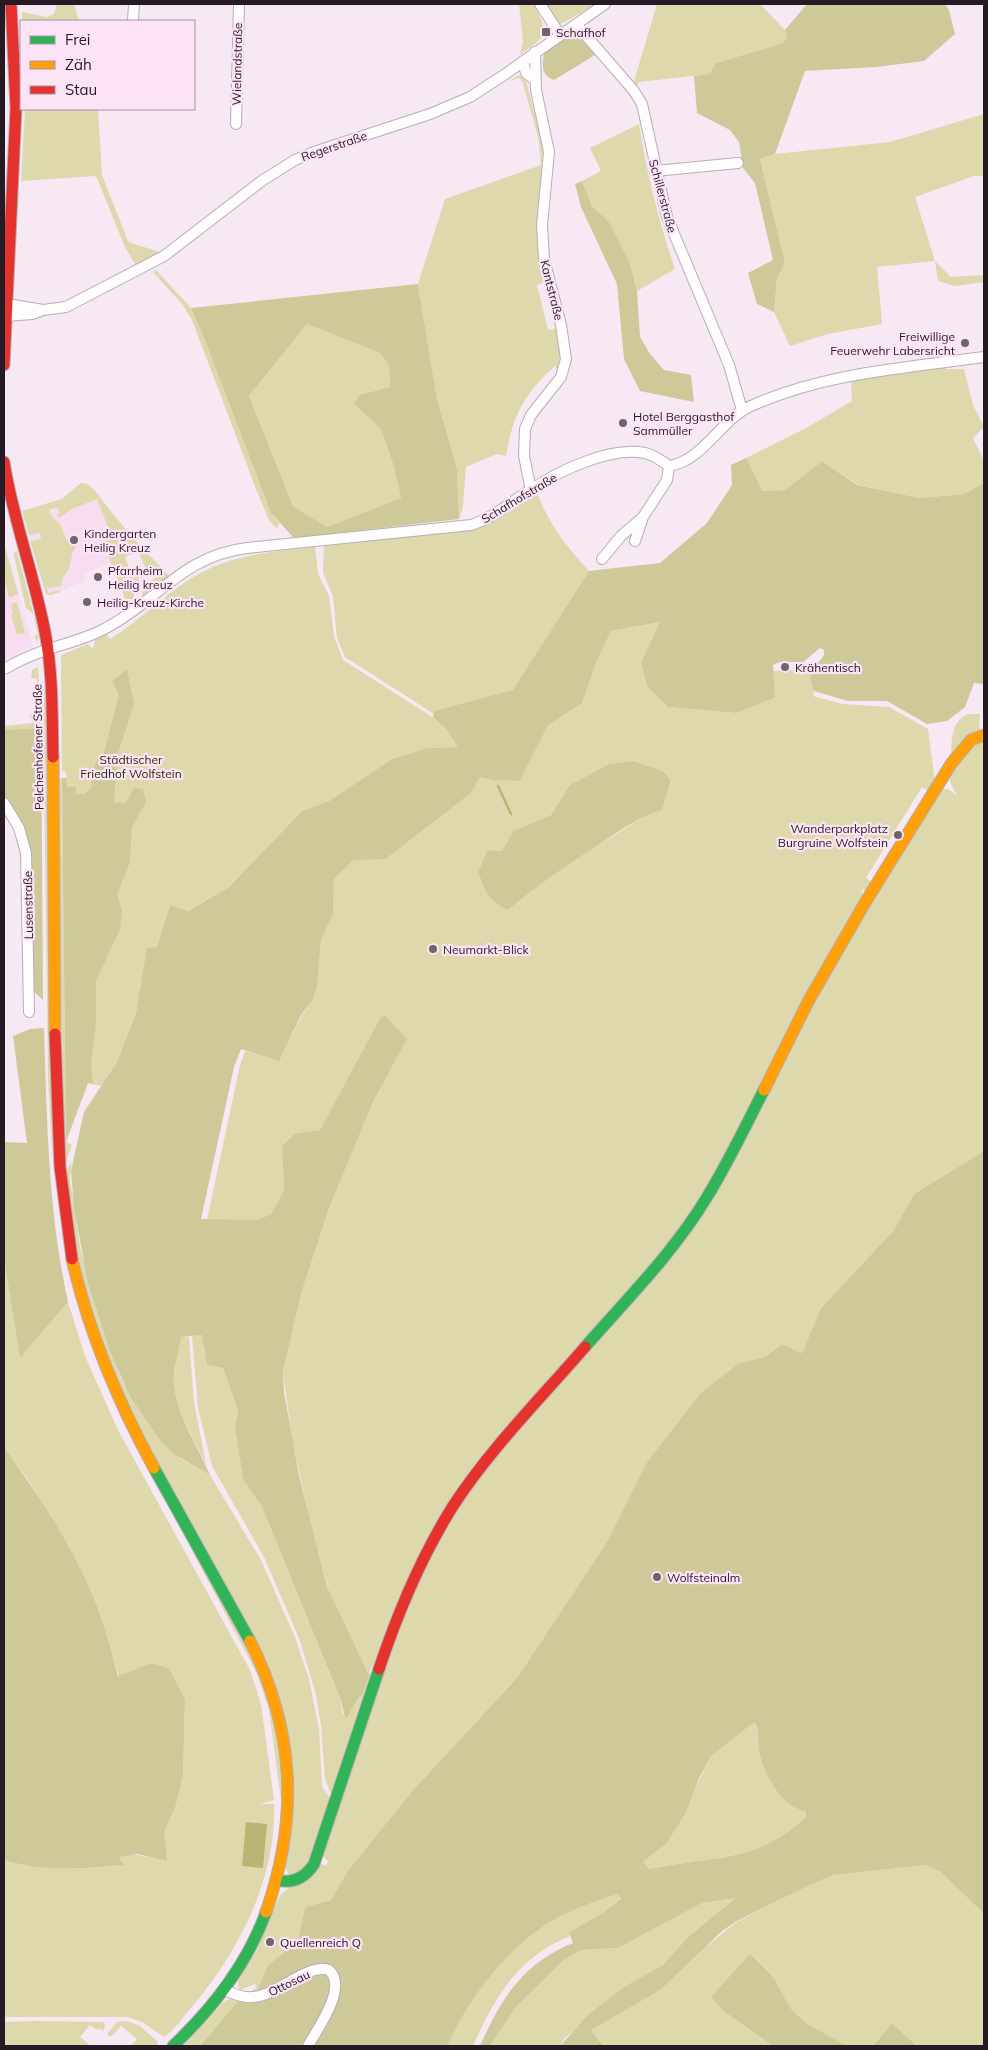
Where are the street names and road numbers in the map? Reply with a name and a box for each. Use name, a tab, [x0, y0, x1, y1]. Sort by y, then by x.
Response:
street label: Wielandstraße	[229, 23, 245, 105]
street label: Regerstraße	[299, 128, 369, 164]
street label: Schillerstraße	[646, 158, 680, 234]
street label: Kantstraße	[537, 258, 567, 322]
street label: Schafhofstraße	[479, 470, 559, 526]
street label: Pelchenhofener Straße	[29, 684, 47, 810]
street label: Lusenstraße	[20, 871, 36, 939]
street label: Ottosau	[266, 1967, 312, 1999]

